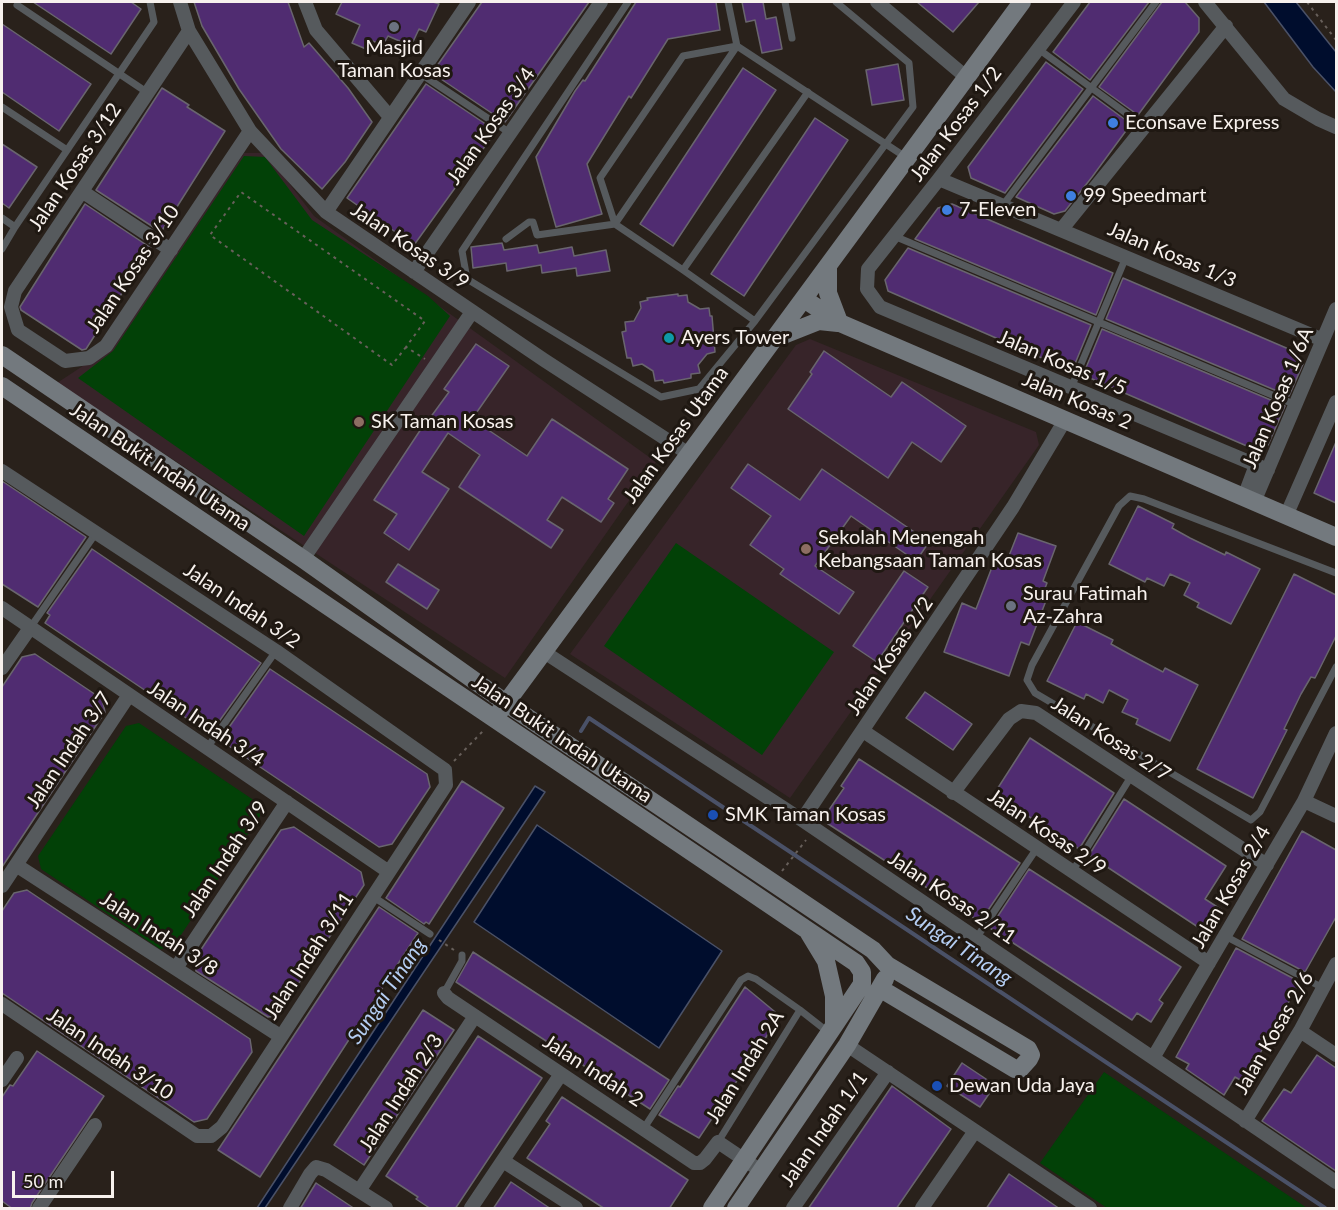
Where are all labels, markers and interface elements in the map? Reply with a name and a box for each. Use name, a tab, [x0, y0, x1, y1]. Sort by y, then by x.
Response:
marker: Masjid Taman Kosas	[387, 20, 401, 34]
place label: Masjid Taman Kosas	[337, 36, 451, 83]
street label: Jalan Kosas 1/2	[905, 62, 1007, 186]
street label: Jalan Kosas 3/4	[442, 63, 540, 189]
street label: Jalan Kosas 3/12	[23, 99, 127, 235]
place label: Econsave Express	[1125, 111, 1280, 135]
marker: Econsave Express	[1106, 116, 1120, 130]
place label: 99 Speedmart	[1083, 184, 1206, 208]
marker: 99 Speedmart	[1064, 189, 1078, 203]
street label: Jalan Kosas 3/9	[346, 198, 474, 294]
place label: 7-Eleven	[959, 198, 1036, 222]
street label: Jalan Kosas 3/10	[81, 201, 185, 337]
marker: 7-Eleven	[940, 203, 954, 217]
street label: Jalan Kosas 1/3	[1104, 217, 1240, 293]
street label: Jalan Kosas 1/6A	[1237, 324, 1319, 472]
street label: Jalan Kosas 1/5	[994, 325, 1130, 401]
place label: Ayers Tower	[681, 326, 789, 350]
marker: Ayers Tower	[662, 331, 676, 345]
street label: Jalan Kosas Utama	[618, 362, 734, 508]
street label: Jalan Kosas 2	[1019, 367, 1135, 435]
street label: Jalan Bukit Indah Utama	[65, 398, 255, 536]
place label: SK Taman Kosas	[371, 410, 513, 434]
marker: SK Taman Kosas	[352, 415, 366, 429]
place label: Sekolah Menengah Kebangsaan Taman Kosas	[818, 526, 1042, 573]
marker: Sekolah Menengah Kebangsaan Taman Kosas	[799, 542, 813, 556]
street label: Jalan Indah 3/2	[179, 558, 305, 654]
place label: Surau Fatimah Az-Zahra	[1023, 582, 1148, 629]
street label: Jalan Kosas 2/2	[842, 592, 938, 720]
marker: Surau Fatimah Az-Zahra	[1004, 599, 1018, 613]
street label: Jalan Bukit Indah Utama	[467, 670, 657, 808]
street label: Jalan Indah 3/4	[143, 676, 269, 772]
street label: Jalan Indah 3/7	[21, 687, 117, 813]
street label: Jalan Kosas 2/7	[1047, 692, 1175, 786]
street label: Jalan Kosas 2/9	[983, 784, 1111, 880]
street label: Jalan Indah 3/9	[177, 796, 273, 922]
place label: SMK Taman Kosas	[725, 803, 886, 827]
marker: SMK Taman Kosas	[706, 808, 720, 822]
street label: Jalan Kosas 2/4	[1186, 822, 1276, 952]
street label: Jalan Kosas 2/11	[884, 846, 1020, 950]
street label: Jalan Indah 3/8	[96, 887, 222, 981]
street label: Jalan Indah 3/11	[259, 888, 359, 1024]
water label: Sungai Tinang	[901, 901, 1017, 991]
water label: Sungai Tinang	[342, 933, 432, 1049]
street label: Jalan Kosas 2/6	[1229, 968, 1319, 1098]
street label: Jalan Indah 3/10	[42, 1003, 178, 1105]
street label: Jalan Indah 2A	[701, 1006, 789, 1128]
street label: Jalan Indah 2/3	[354, 1030, 448, 1156]
street label: Jalan Indah 2	[538, 1030, 648, 1112]
street label: Jalan Indah 1/1	[775, 1067, 873, 1191]
place label: Dewan Uda Jaya	[949, 1074, 1095, 1098]
marker: Dewan Uda Jaya	[930, 1079, 944, 1093]
scale bar	[15, 1159, 117, 1197]
text: 50 m	[23, 1170, 63, 1192]

